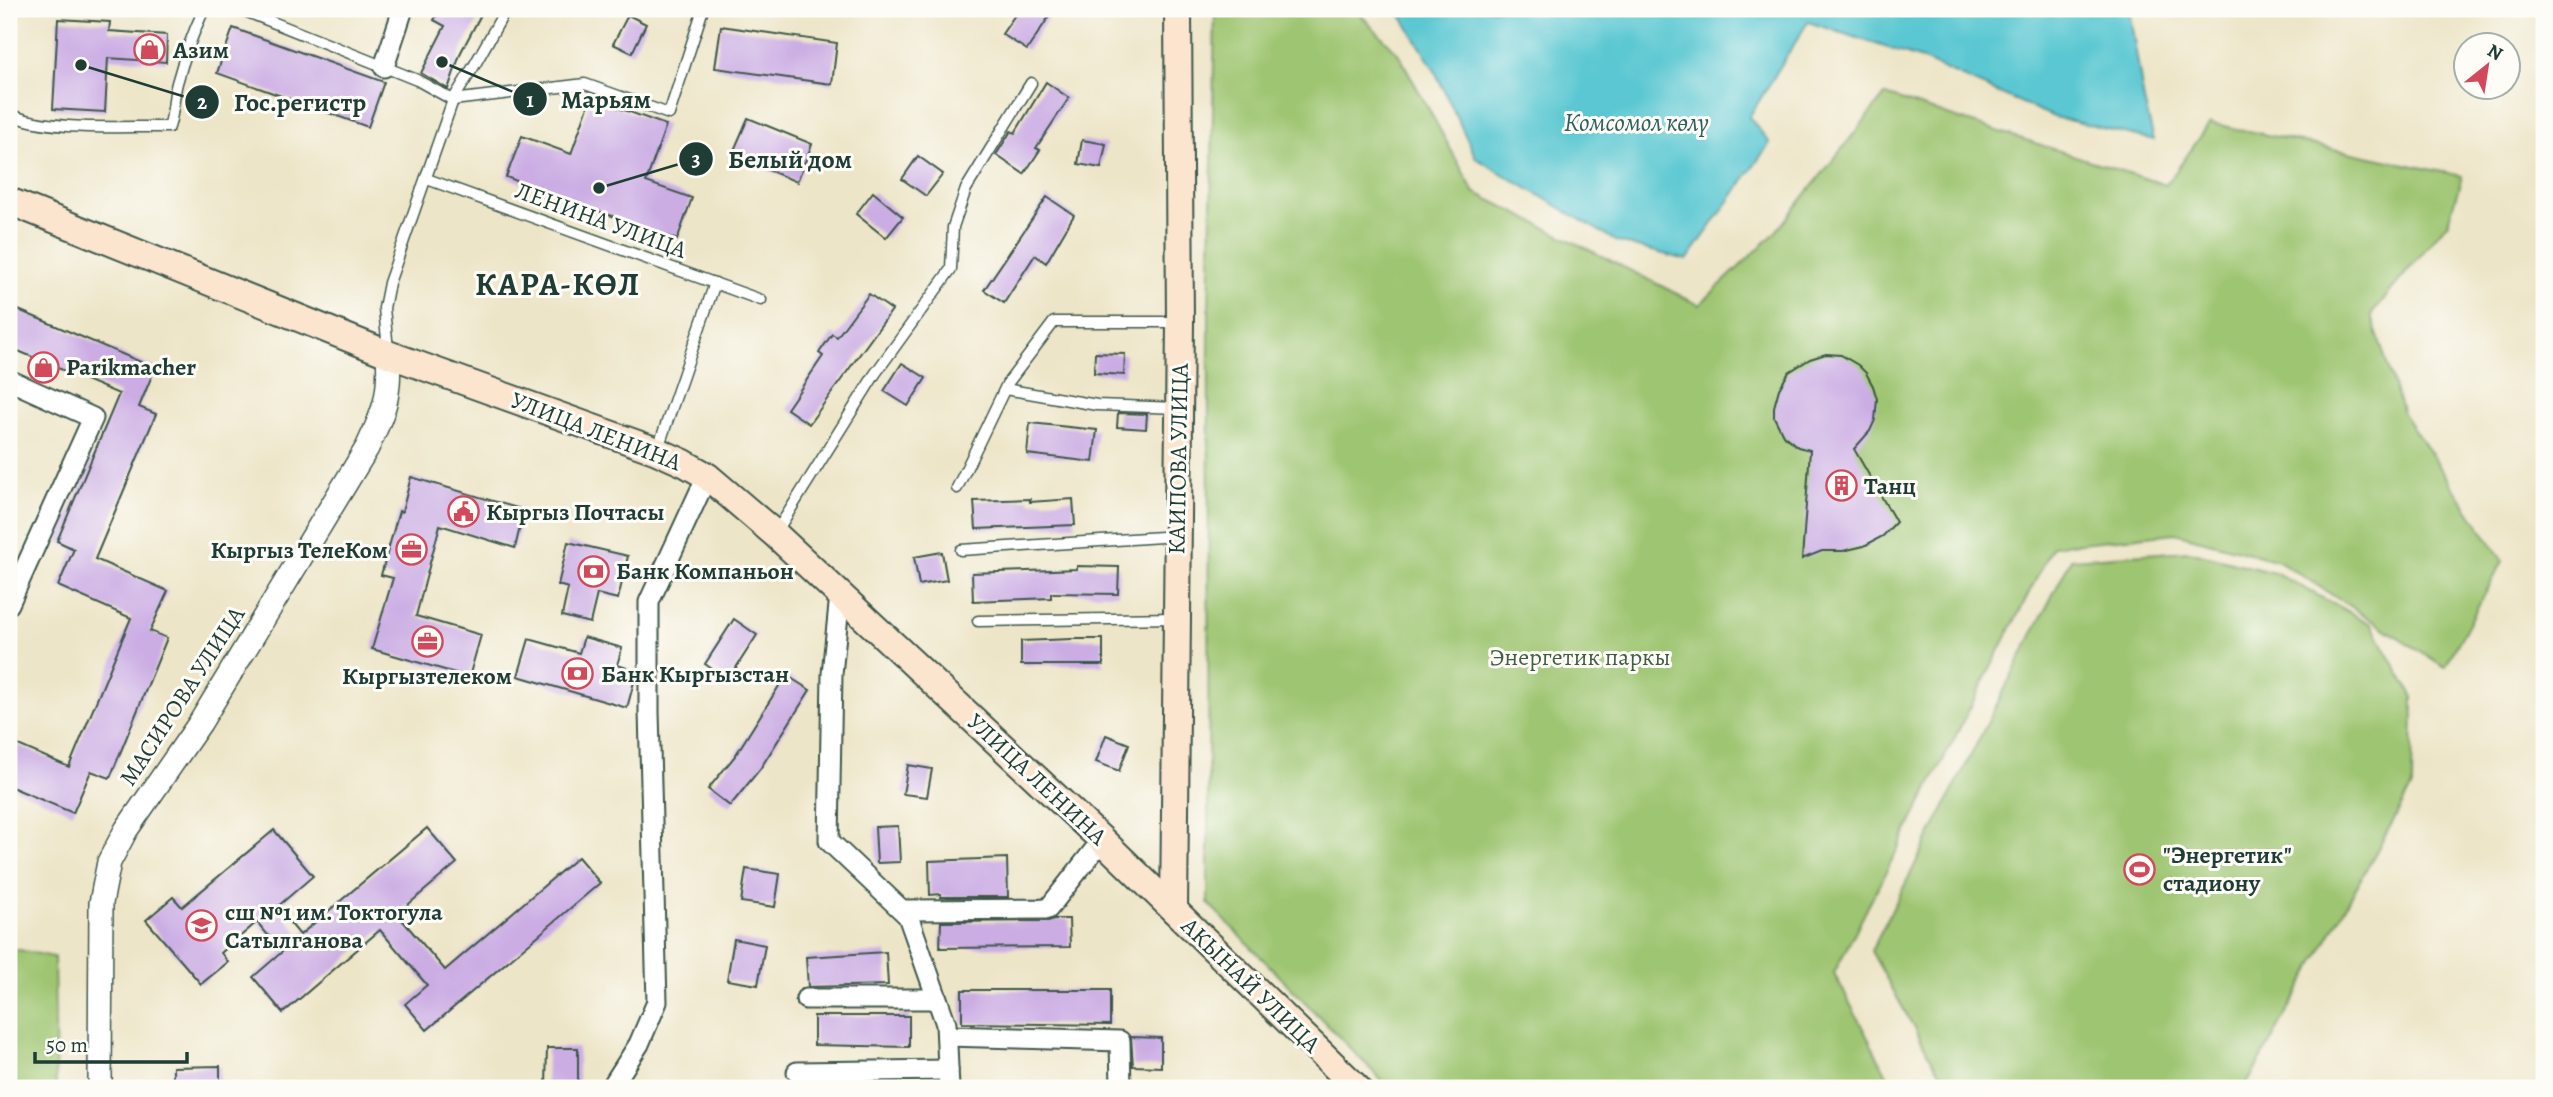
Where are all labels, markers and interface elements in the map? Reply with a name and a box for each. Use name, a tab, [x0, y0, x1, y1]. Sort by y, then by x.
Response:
north arrow	[2452, 32, 2522, 102]
shop icon: Азим	[133, 33, 167, 67]
place label: Азим	[172, 34, 229, 66]
text: N	[2483, 37, 2508, 67]
callout: Марьям	[512, 76, 666, 123]
callout: Гос.регистр	[185, 78, 380, 125]
text: Марьям	[561, 82, 651, 117]
text: Гос.регистр	[234, 85, 366, 120]
text: 1	[526, 86, 534, 114]
text: 2	[197, 88, 207, 116]
water label: Комсомол көлү	[1564, 105, 1709, 140]
callout: Белый дом	[678, 135, 866, 182]
text: Белый дом	[728, 142, 852, 177]
text: 3	[691, 145, 701, 173]
street label: ЛЕНИНА УЛИЦА	[511, 174, 692, 266]
district label: КАРА-КӨЛ	[475, 262, 641, 306]
shop icon: Parikmacher	[26, 350, 60, 384]
place label: Parikmacher	[66, 351, 196, 383]
street label: КАИПОВА УЛИЦА	[1160, 362, 1196, 555]
street label: УЛИЦА ЛЕНИНА	[506, 384, 687, 479]
building icon: Танц	[1824, 469, 1858, 503]
place label: Танц	[1864, 470, 1916, 502]
public building icon: Кыргыз Почтасы	[446, 495, 480, 529]
place label: Кыргыз Почтасы	[486, 496, 664, 528]
office icon: Кыргыз ТелеКом	[394, 533, 428, 567]
place label: Кыргыз ТелеКом	[210, 534, 388, 566]
bank icon: Банк Компаньон	[576, 554, 610, 588]
place label: Банк Компаньон	[616, 555, 794, 587]
street label: МАСИРОВА УЛИЦА	[112, 599, 253, 792]
office icon: Кыргызтелеком	[410, 625, 444, 659]
park label: Энергетик паркы	[1489, 641, 1671, 673]
bank icon: Банк Кыргызстан	[561, 657, 595, 691]
place label: Банк Кыргызстан	[601, 658, 789, 690]
place label: Кыргызтелеком	[342, 660, 512, 692]
street label: УЛИЦА ЛЕНИНА	[960, 706, 1115, 853]
place label: "Энергетик" стадиону	[2163, 839, 2292, 899]
sports icon: "Энергетик" стадиону	[2123, 852, 2157, 886]
place label: сш №1 им. Токтогула Сатылганова	[225, 896, 443, 956]
school or university icon: сш №1 им. Токтогула Сатылганова	[185, 909, 219, 943]
street label: АКЫНАЙ УЛИЦА	[1174, 910, 1328, 1060]
scale bar	[35, 1020, 187, 1064]
text: 50 m	[46, 1031, 88, 1059]

